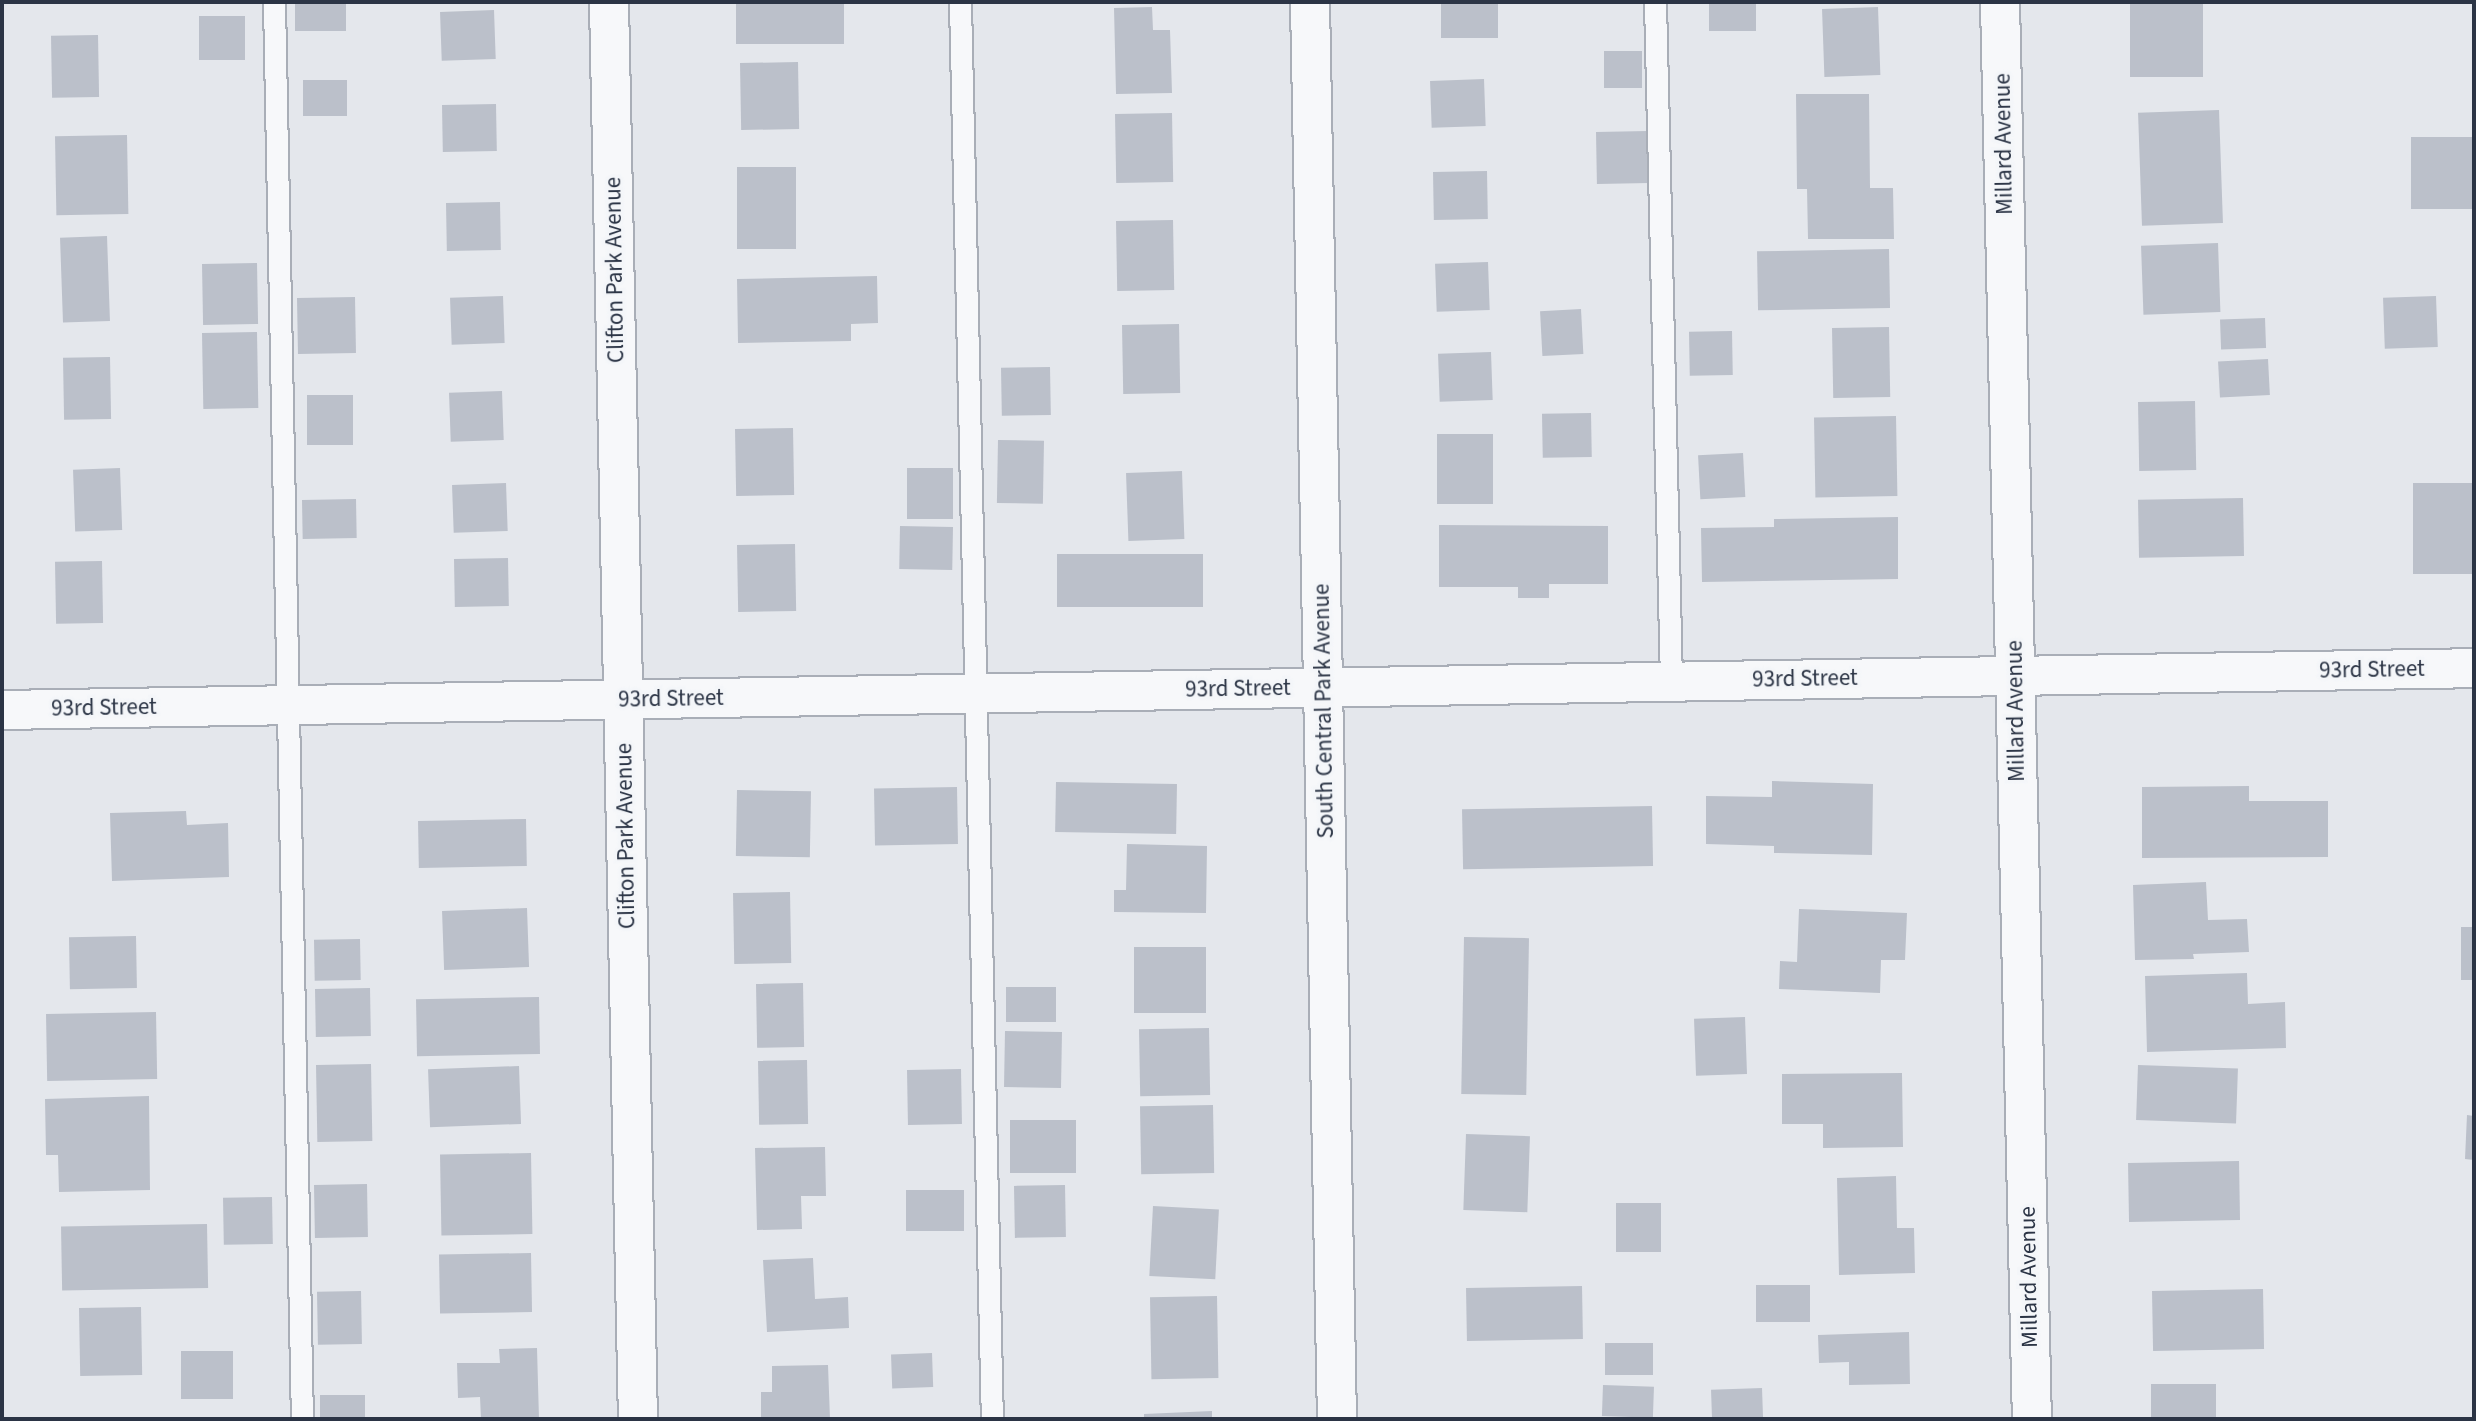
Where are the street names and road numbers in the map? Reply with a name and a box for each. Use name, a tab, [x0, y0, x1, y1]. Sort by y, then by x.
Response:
street label: Millard Avenue	[1989, 73, 2019, 215]
street label: Clifton Park Avenue	[600, 177, 630, 363]
street label: South Central Park Avenue	[1308, 583, 1340, 839]
street label: Millard Avenue	[2001, 640, 2031, 782]
street label: 93rd Street	[2319, 655, 2425, 685]
street label: 93rd Street	[1752, 664, 1858, 694]
street label: 93rd Street	[1185, 674, 1291, 704]
street label: 93rd Street	[618, 684, 724, 714]
street label: 93rd Street	[51, 693, 157, 723]
street label: Clifton Park Avenue	[611, 743, 641, 929]
street label: Millard Avenue	[2014, 1206, 2044, 1348]

